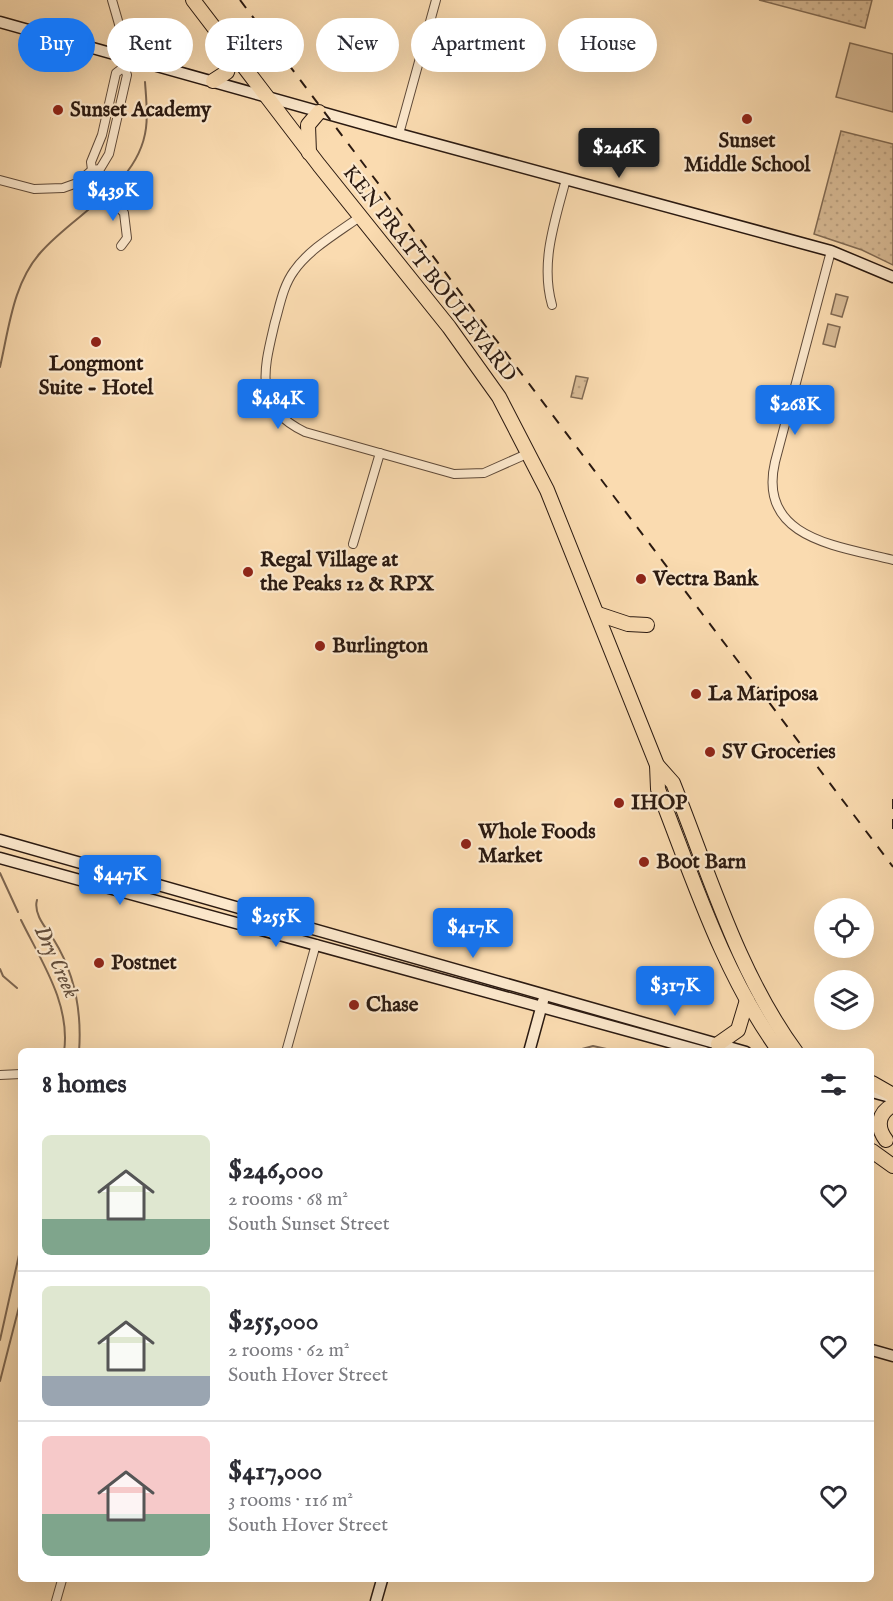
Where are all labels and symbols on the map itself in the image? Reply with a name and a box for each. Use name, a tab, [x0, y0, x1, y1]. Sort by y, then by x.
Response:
place label: Sunset Academy	[70, 97, 212, 124]
marker: Sunset Academy	[51, 103, 65, 117]
marker: Sunset Middle School	[740, 112, 754, 126]
pin: $246K	[577, 128, 661, 179]
place label: Sunset Middle School	[684, 128, 812, 179]
street label: KEN PRATT BOULEVARD	[336, 160, 522, 388]
pin: $439K	[71, 171, 155, 222]
marker: Longmont Suite - Hotel	[89, 335, 103, 349]
place label: Longmont Suite - Hotel	[39, 351, 155, 402]
pin: $484K	[236, 379, 320, 430]
pin: $268K	[753, 385, 837, 436]
place label: Regal Village at the Peaks 12 & RPX	[259, 547, 435, 598]
marker: Regal Village at the Peaks 12 & RPX	[241, 565, 255, 579]
place label: Vectra Bank	[652, 566, 759, 593]
marker: Vectra Bank	[634, 572, 648, 586]
place label: Burlington	[332, 633, 428, 660]
marker: Burlington	[313, 639, 327, 653]
place label: La Mariposa	[708, 681, 819, 708]
marker: La Mariposa	[689, 687, 703, 701]
place label: SV Groceries	[722, 739, 836, 766]
marker: SV Groceries	[703, 745, 717, 759]
place label: IHOP	[631, 790, 688, 817]
marker: IHOP	[612, 796, 626, 810]
place label: Whole Foods Market	[477, 819, 596, 870]
marker: Whole Foods Market	[459, 837, 473, 851]
place label: Boot Barn	[656, 849, 746, 876]
pin: $447K	[78, 855, 162, 906]
marker: Boot Barn	[637, 855, 651, 869]
pin: $255K	[234, 897, 318, 948]
pin: $417K	[431, 908, 515, 959]
water label: Dry Creek	[27, 921, 85, 1003]
place label: Postnet	[111, 950, 177, 977]
marker: Postnet	[92, 956, 106, 970]
pin: $317K	[633, 966, 717, 1017]
place label: Chase	[366, 992, 419, 1019]
marker: Chase	[347, 998, 361, 1012]

